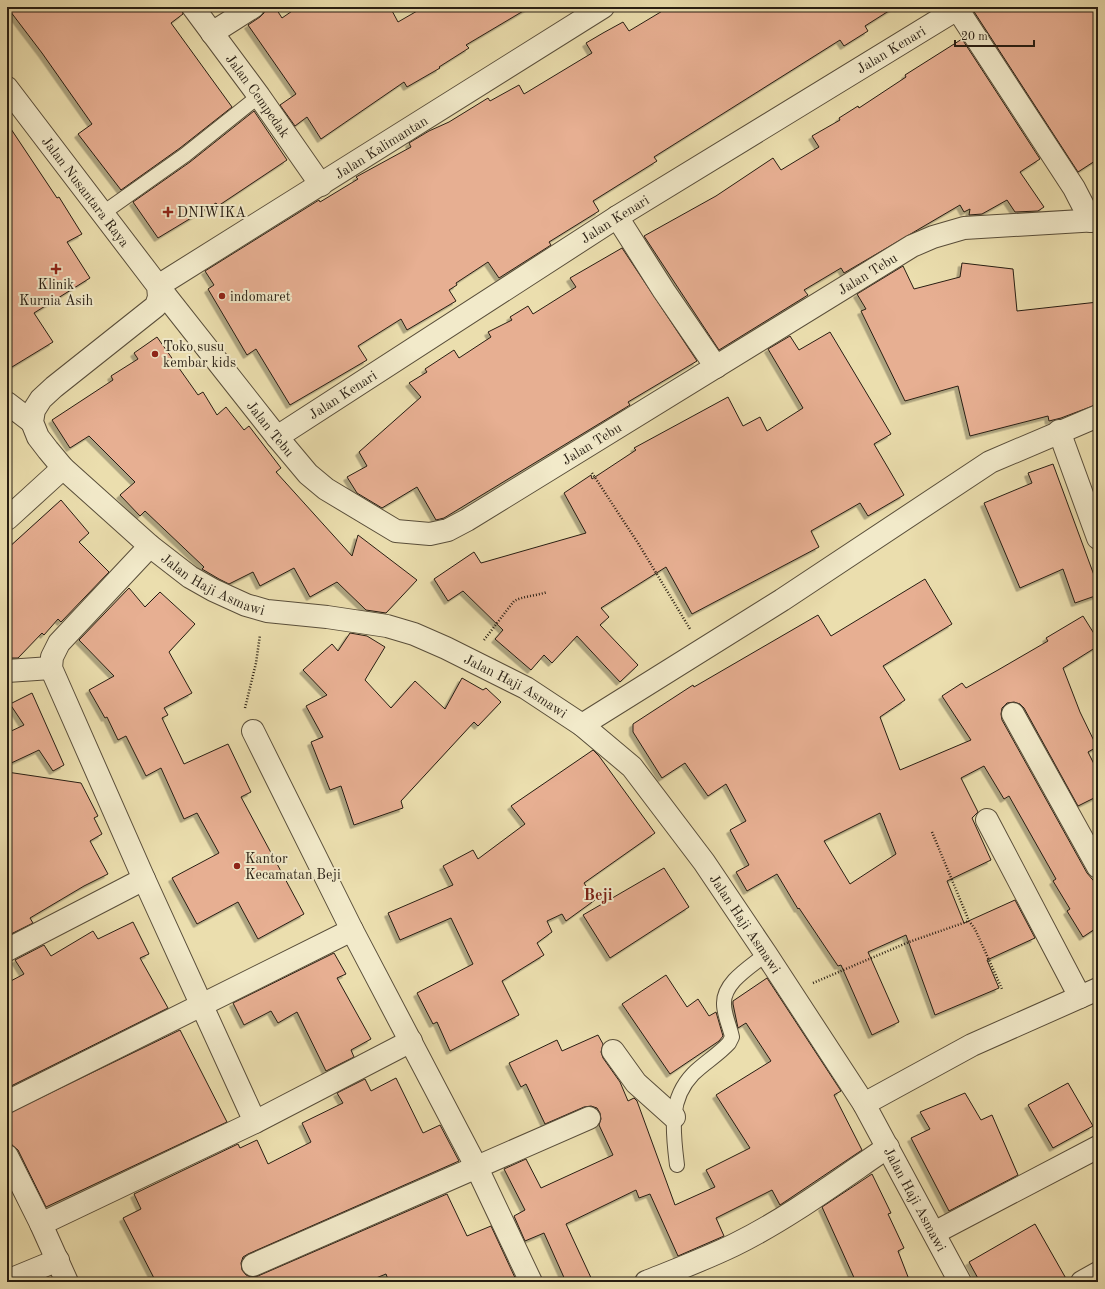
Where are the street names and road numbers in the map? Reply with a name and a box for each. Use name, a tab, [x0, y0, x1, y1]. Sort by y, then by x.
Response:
street label: Jalan Kenari	[855, 24, 928, 77]
street label: Jalan Cempedak	[223, 52, 292, 140]
street label: Jalan Kalimantan	[333, 113, 431, 182]
street label: Jalan Nusantara Raya	[39, 134, 131, 250]
street label: Jalan Kenari	[579, 193, 652, 246]
street label: Jalan Tebu	[836, 251, 900, 298]
street label: Jalan Kenari	[307, 368, 380, 422]
street label: Jalan Tebu	[244, 399, 297, 460]
street label: Jalan Tebu	[560, 420, 625, 468]
street label: Jalan Haji Asmawi	[158, 551, 266, 618]
street label: Jalan Haji Asmawi	[461, 652, 569, 721]
street label: Jalan Haji Asmawi	[706, 872, 783, 976]
street label: Jalan Haji Asmawi	[881, 1145, 948, 1254]

